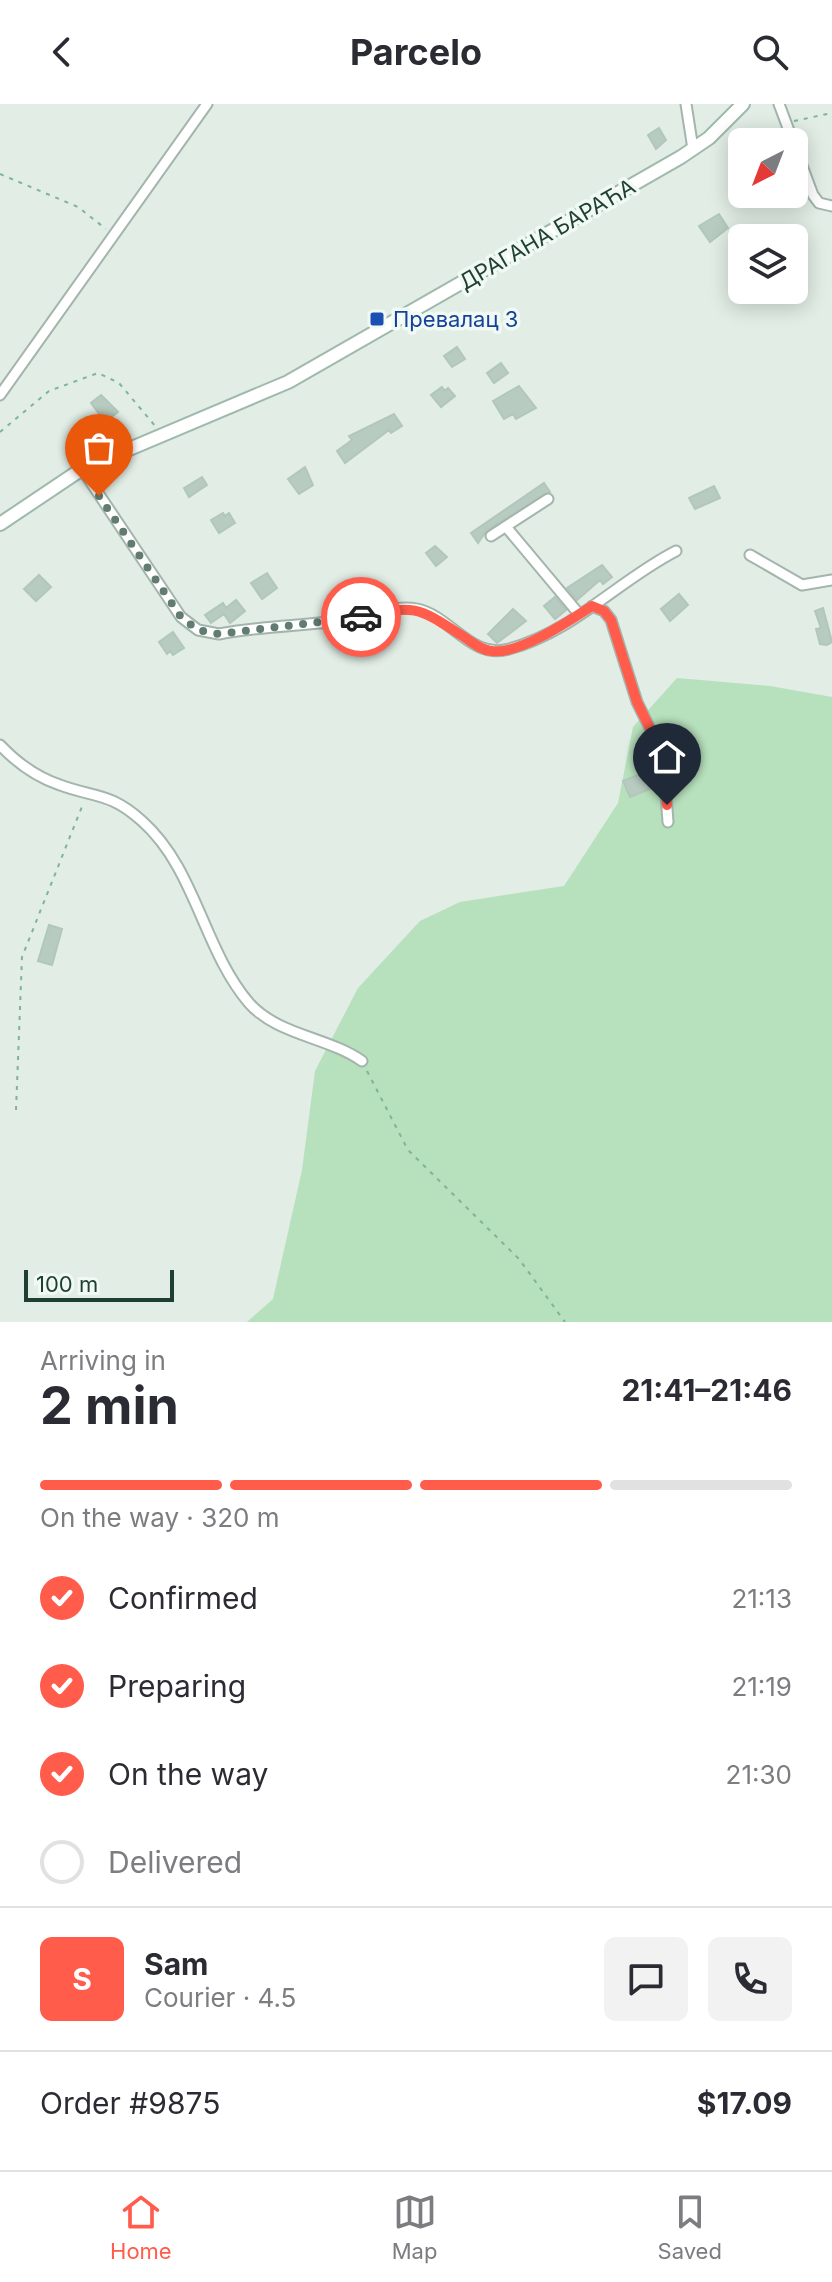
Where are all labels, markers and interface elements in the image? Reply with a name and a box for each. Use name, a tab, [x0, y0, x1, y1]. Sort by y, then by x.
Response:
icon: back	[40, 30, 84, 74]
text: Parcelo	[350, 30, 482, 74]
icon: search	[748, 30, 792, 74]
north arrow	[728, 128, 808, 208]
map controls	[728, 128, 808, 304]
street label: ДРАГАНА БАРАЋА	[454, 173, 640, 295]
button: layers	[728, 224, 808, 304]
place label: Превалац 3	[393, 306, 518, 332]
marker: Превалац 3	[368, 310, 386, 328]
pin	[65, 414, 133, 496]
icon: bag	[77, 426, 121, 470]
courier	[321, 577, 401, 657]
icon: car	[339, 595, 383, 639]
pin	[633, 723, 701, 805]
icon: home	[645, 735, 689, 779]
scale bar	[24, 1266, 174, 1302]
text: 100 m	[36, 1271, 98, 1297]
text: Arriving in	[40, 1345, 166, 1376]
text: 21:41–21:46	[621, 1372, 792, 1408]
text: 2 min	[40, 1374, 179, 1437]
text: On the way · 320 m	[40, 1502, 280, 1533]
icon: check	[40, 1576, 84, 1620]
text: Confirmed	[108, 1580, 258, 1616]
text: 21:13	[731, 1583, 792, 1614]
icon: check	[40, 1664, 84, 1708]
text: Preparing	[108, 1668, 246, 1704]
text: 21:19	[731, 1671, 792, 1702]
icon: check	[40, 1752, 84, 1796]
text: On the way	[108, 1756, 268, 1792]
text: 21:30	[726, 1759, 792, 1790]
text: Delivered	[108, 1844, 242, 1880]
button: chat	[604, 1937, 688, 2021]
button: phone	[708, 1937, 792, 2021]
text: Sam	[144, 1946, 208, 1982]
text: S	[72, 1961, 92, 1997]
text: Courier · 4.5	[144, 1982, 296, 2013]
text: Order #9875	[40, 2085, 220, 2121]
text: $17.09	[697, 2085, 792, 2121]
tab: Home	[110, 2190, 172, 2264]
tab: Map	[392, 2190, 437, 2264]
tab: Saved	[658, 2190, 722, 2264]

